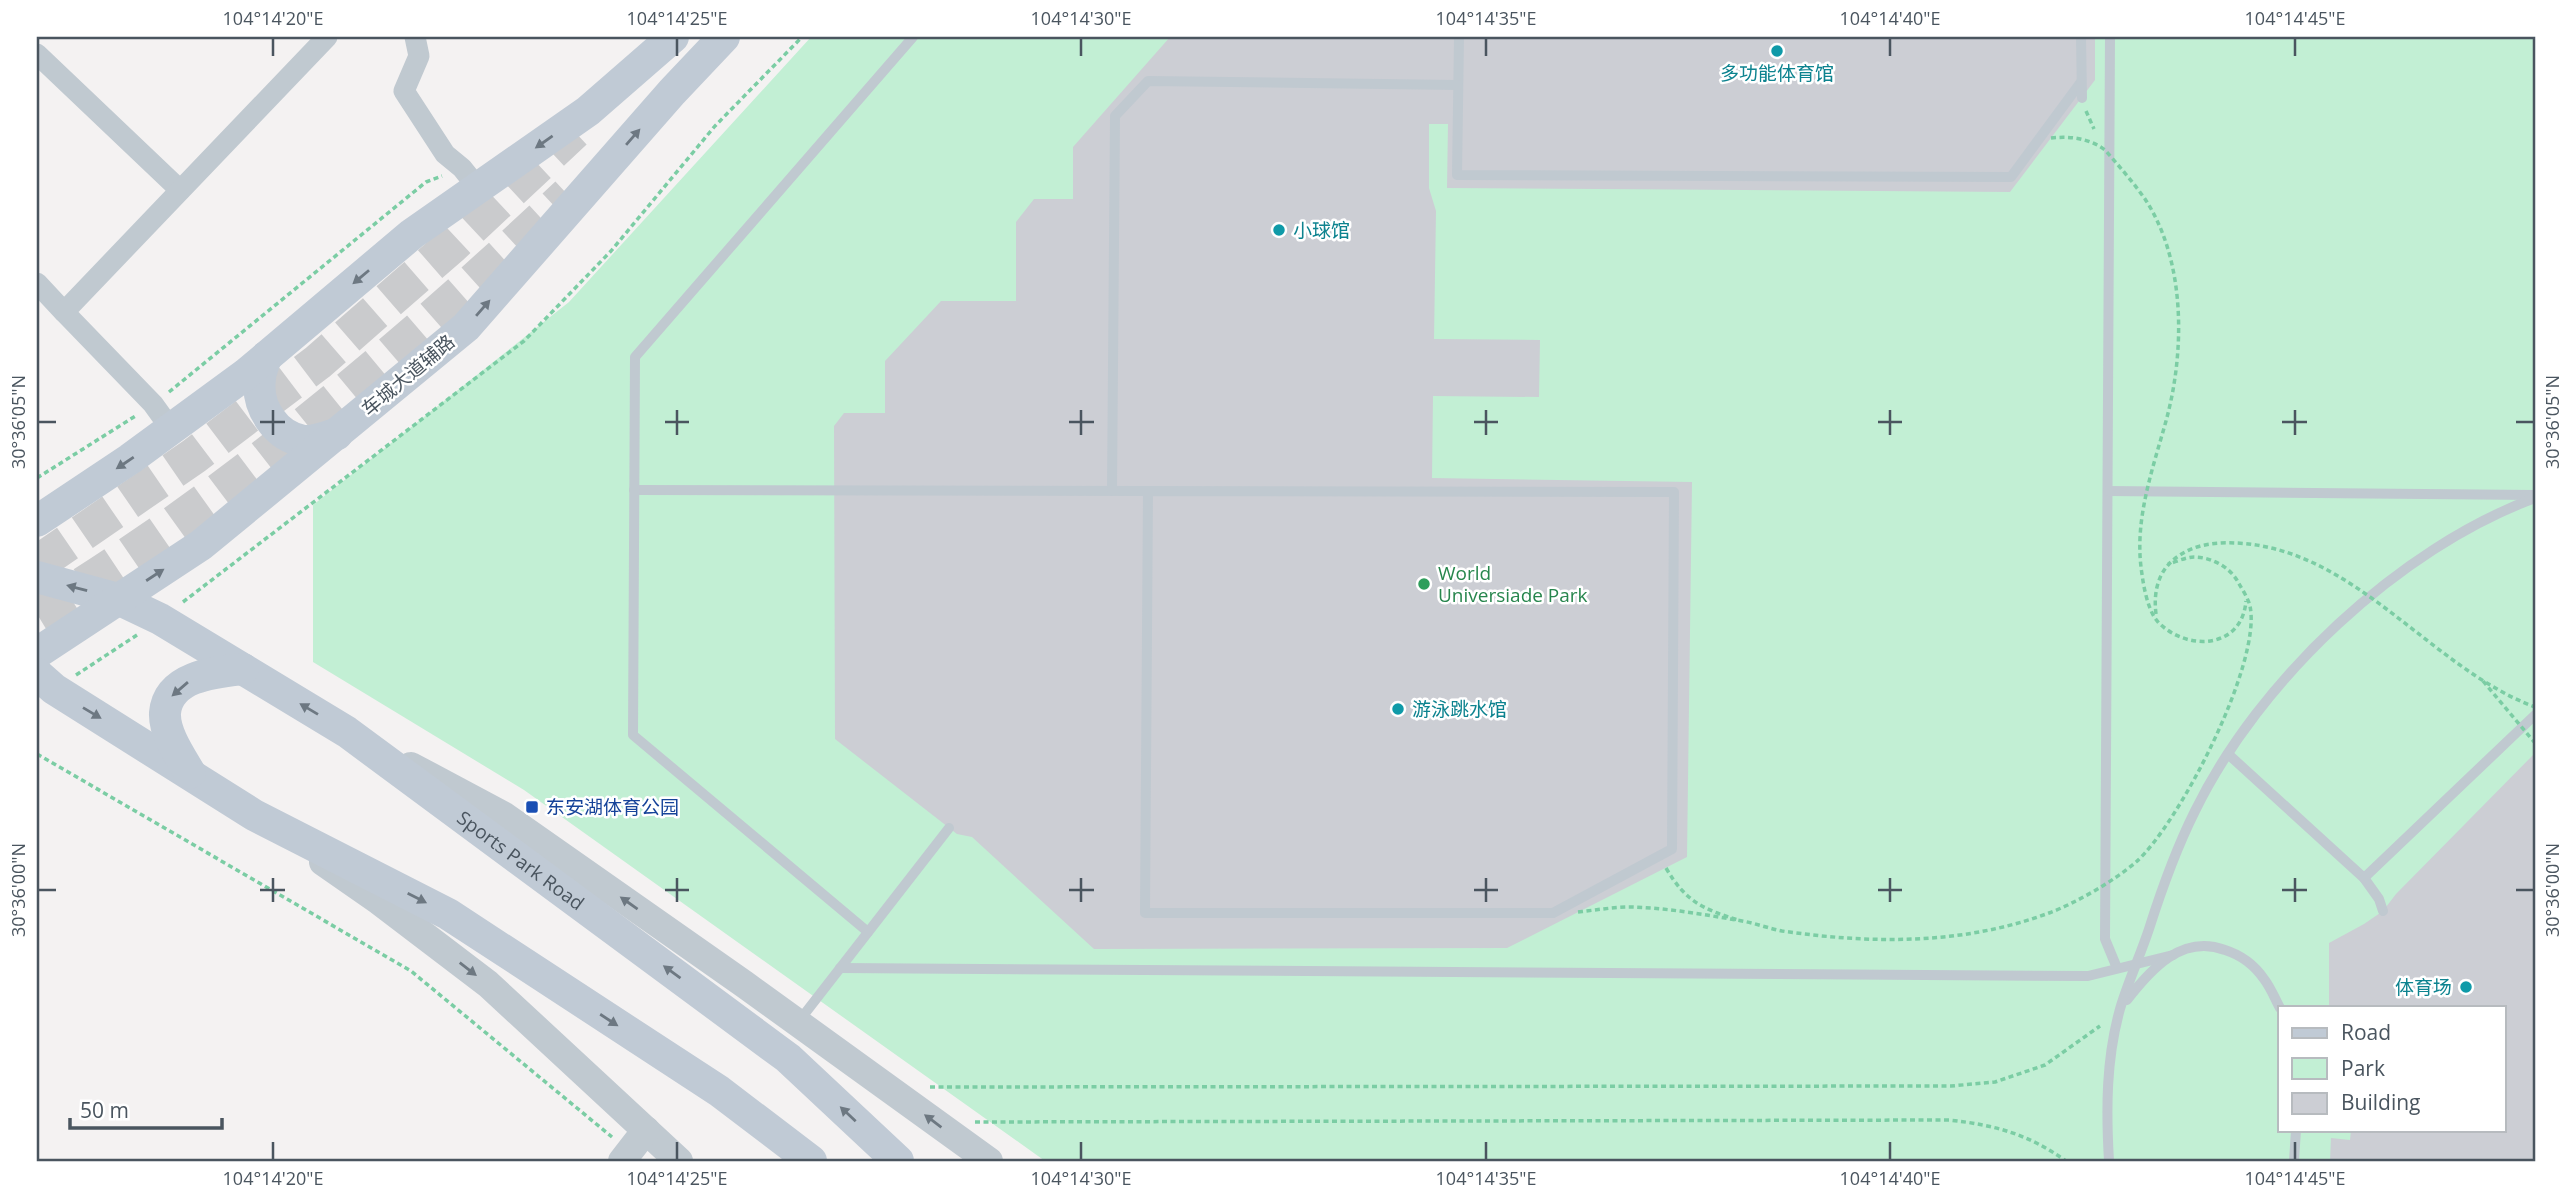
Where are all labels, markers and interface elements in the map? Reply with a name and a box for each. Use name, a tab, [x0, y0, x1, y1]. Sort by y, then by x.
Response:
text: 104°14'20"E	[223, 6, 323, 30]
text: 104°14'25"E	[627, 6, 727, 30]
text: 104°14'30"E	[1031, 6, 1131, 30]
text: 104°14'35"E	[1436, 6, 1536, 30]
text: 104°14'40"E	[1840, 6, 1940, 30]
text: 104°14'45"E	[2245, 6, 2345, 30]
marker: 多功能体育馆	[1769, 43, 1785, 59]
place label: 多功能体育馆	[1720, 60, 1834, 86]
one-way arrow	[625, 128, 641, 146]
one-way arrow	[535, 135, 553, 149]
place label: 小球馆	[1293, 217, 1350, 243]
marker: 小球馆	[1271, 222, 1287, 238]
one-way arrow	[353, 269, 370, 284]
one-way arrow	[475, 299, 491, 317]
street label: 车城大道辅路	[356, 328, 460, 422]
text: 30°36'05"N	[6, 375, 30, 469]
text: 30°36'05"N	[2540, 375, 2564, 469]
one-way arrow	[115, 456, 135, 469]
place label: World Universiade Park	[1438, 560, 1588, 608]
one-way arrow	[145, 568, 165, 581]
marker: World Universiade Park	[1416, 576, 1432, 592]
one-way arrow	[66, 582, 88, 593]
one-way arrow	[171, 681, 189, 697]
place label: 游泳跳水馆	[1412, 696, 1507, 722]
marker: 游泳跳水馆	[1390, 701, 1406, 717]
one-way arrow	[299, 703, 318, 716]
one-way arrow	[83, 706, 102, 719]
place label: 东安湖体育公园	[546, 794, 679, 820]
marker: 东安湖体育公园	[524, 799, 540, 815]
street label: Sports Park Road	[452, 805, 590, 916]
text: 30°36'00"N	[6, 843, 30, 937]
text: 30°36'00"N	[2540, 843, 2564, 937]
one-way arrow	[407, 893, 427, 904]
one-way arrow	[620, 896, 638, 910]
one-way arrow	[459, 962, 477, 977]
one-way arrow	[663, 965, 681, 979]
place label: 体育场	[2395, 974, 2452, 1000]
marker: 体育场	[2458, 979, 2474, 995]
legend	[2278, 1006, 2506, 1132]
one-way arrow	[600, 1013, 619, 1026]
text: Road	[2341, 1018, 2391, 1046]
text: Park	[2341, 1054, 2385, 1082]
scale bar	[70, 1086, 222, 1130]
text: Building	[2341, 1088, 2420, 1116]
text: 50 m	[80, 1096, 129, 1124]
one-way arrow	[840, 1106, 857, 1123]
one-way arrow	[924, 1114, 943, 1128]
text: 104°14'20"E	[223, 1166, 323, 1190]
text: 104°14'25"E	[627, 1166, 727, 1190]
text: 104°14'30"E	[1031, 1166, 1131, 1190]
text: 104°14'35"E	[1436, 1166, 1536, 1190]
text: 104°14'40"E	[1840, 1166, 1940, 1190]
text: 104°14'45"E	[2245, 1166, 2345, 1190]

